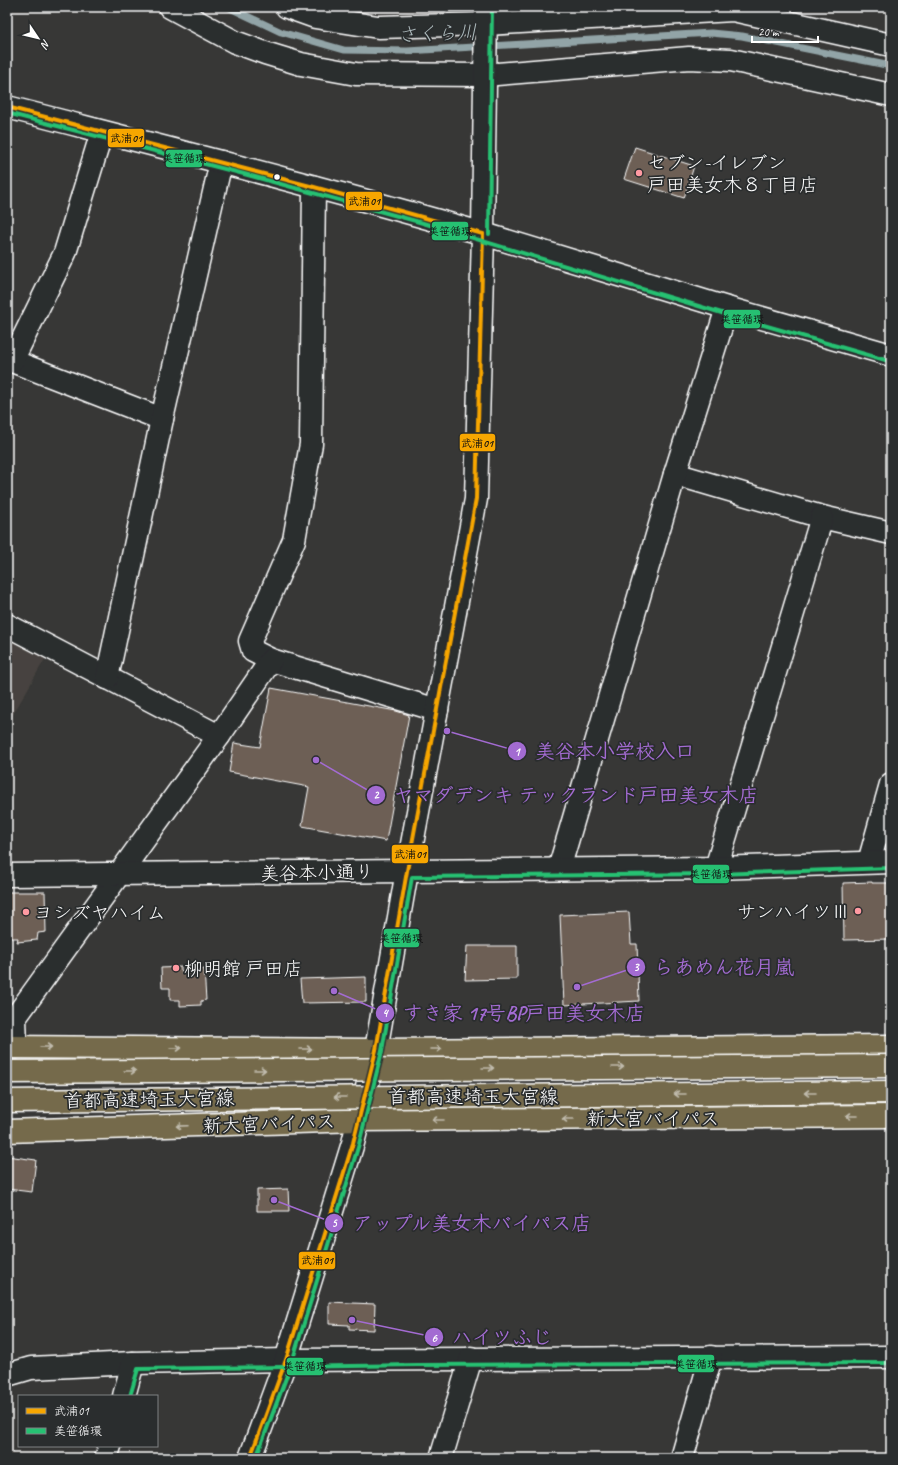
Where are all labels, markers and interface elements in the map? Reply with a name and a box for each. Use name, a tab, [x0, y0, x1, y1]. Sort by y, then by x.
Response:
north arrow	[18, 18, 58, 58]
scale bar	[752, 18, 818, 44]
water label: さくら川	[397, 20, 477, 47]
text: 20 m	[758, 24, 780, 40]
text: N	[37, 37, 54, 52]
line badge: 武浦01	[107, 128, 145, 148]
text: 武浦01	[110, 131, 143, 145]
line badge: 美笹循環	[165, 149, 203, 168]
text: 美笹循環	[162, 151, 207, 165]
place label: セブン-イレブン 戸田美女木８丁目店	[647, 151, 818, 197]
marker: セブン-イレブン 戸田美女木８丁目店	[634, 168, 644, 178]
unlabelled marker	[272, 172, 282, 182]
line badge: 武浦01	[345, 191, 383, 211]
text: 武浦01	[348, 194, 381, 208]
line badge: 美笹循環	[431, 221, 469, 241]
text: 美笹循環	[428, 224, 473, 238]
line badge: 美笹循環	[723, 309, 761, 329]
text: 美笹循環	[720, 312, 765, 326]
line badge: 武浦01	[459, 433, 496, 452]
text: 武浦01	[461, 436, 494, 450]
callout: 美谷本小学校入口	[507, 735, 703, 767]
text: 美谷本小学校入口	[535, 739, 695, 764]
text: 1	[514, 744, 521, 760]
callout: ヤマダデンキ テックランド戸田美女木店	[366, 779, 767, 811]
text: ヤマダデンキ テックランド戸田美女木店	[394, 783, 758, 808]
text: 2	[373, 787, 380, 803]
line badge: 武浦01	[391, 844, 429, 864]
text: 武浦01	[394, 847, 427, 861]
street label: 美谷本小通り	[260, 860, 374, 886]
line badge: 美笹循環	[692, 864, 730, 884]
text: 美笹循環	[689, 867, 734, 881]
place label: サンハイツⅢ	[737, 900, 850, 924]
place label: ヨシズヤハイム	[34, 901, 166, 925]
marker: サンハイツⅢ	[853, 906, 863, 916]
marker: ヨシズヤハイム	[21, 907, 31, 917]
line badge: 美笹循環	[383, 928, 420, 948]
text: 美笹循環	[379, 931, 424, 945]
callout: らあめん花月嵐	[626, 951, 802, 983]
text: らあめん花月嵐	[654, 955, 794, 980]
place label: 柳明館 戸田店	[184, 957, 303, 981]
text: 3	[633, 959, 640, 975]
marker: 柳明館 戸田店	[171, 963, 181, 973]
callout: すき家 17号BP戸田美女木店	[375, 997, 654, 1029]
text: すき家 17号BP戸田美女木店	[403, 1001, 645, 1026]
text: 4	[382, 1005, 389, 1021]
one-way arrow	[39, 1043, 52, 1051]
one-way arrow	[169, 1044, 182, 1052]
one-way arrow	[299, 1045, 312, 1053]
one-way arrow	[429, 1045, 442, 1053]
one-way arrow	[481, 1064, 494, 1072]
one-way arrow	[611, 1064, 624, 1071]
one-way arrow	[253, 1066, 266, 1074]
one-way arrow	[123, 1067, 136, 1075]
street label: 首都高速埼玉大宮線	[387, 1085, 559, 1109]
street label: 首都高速埼玉大宮線	[63, 1087, 235, 1113]
one-way arrow	[804, 1089, 817, 1097]
one-way arrow	[674, 1090, 687, 1098]
one-way arrow	[334, 1093, 347, 1101]
street label: 新大宮バイパス	[587, 1107, 719, 1131]
street label: 新大宮バイパス	[202, 1110, 336, 1138]
one-way arrow	[846, 1112, 859, 1120]
one-way arrow	[562, 1115, 575, 1123]
one-way arrow	[432, 1116, 445, 1124]
one-way arrow	[176, 1122, 189, 1129]
callout: アップル美女木バイパス店	[324, 1207, 600, 1239]
text: アップル美女木バイパス店	[353, 1211, 591, 1236]
text: 5	[331, 1215, 338, 1231]
line badge: 武浦01	[298, 1251, 336, 1270]
text: 武浦01	[301, 1253, 334, 1267]
callout: ハイツふじ	[424, 1321, 560, 1353]
text: ハイツふじ	[452, 1325, 552, 1350]
text: 6	[431, 1330, 438, 1346]
line badge: 美笹循環	[677, 1354, 715, 1373]
line badge: 美笹循環	[286, 1357, 324, 1376]
text: 美笹循環	[674, 1357, 719, 1371]
text: 美笹循環	[283, 1359, 328, 1373]
legend	[18, 1395, 158, 1447]
text: 武浦01	[54, 1403, 89, 1419]
text: 美笹循環	[54, 1423, 102, 1439]

